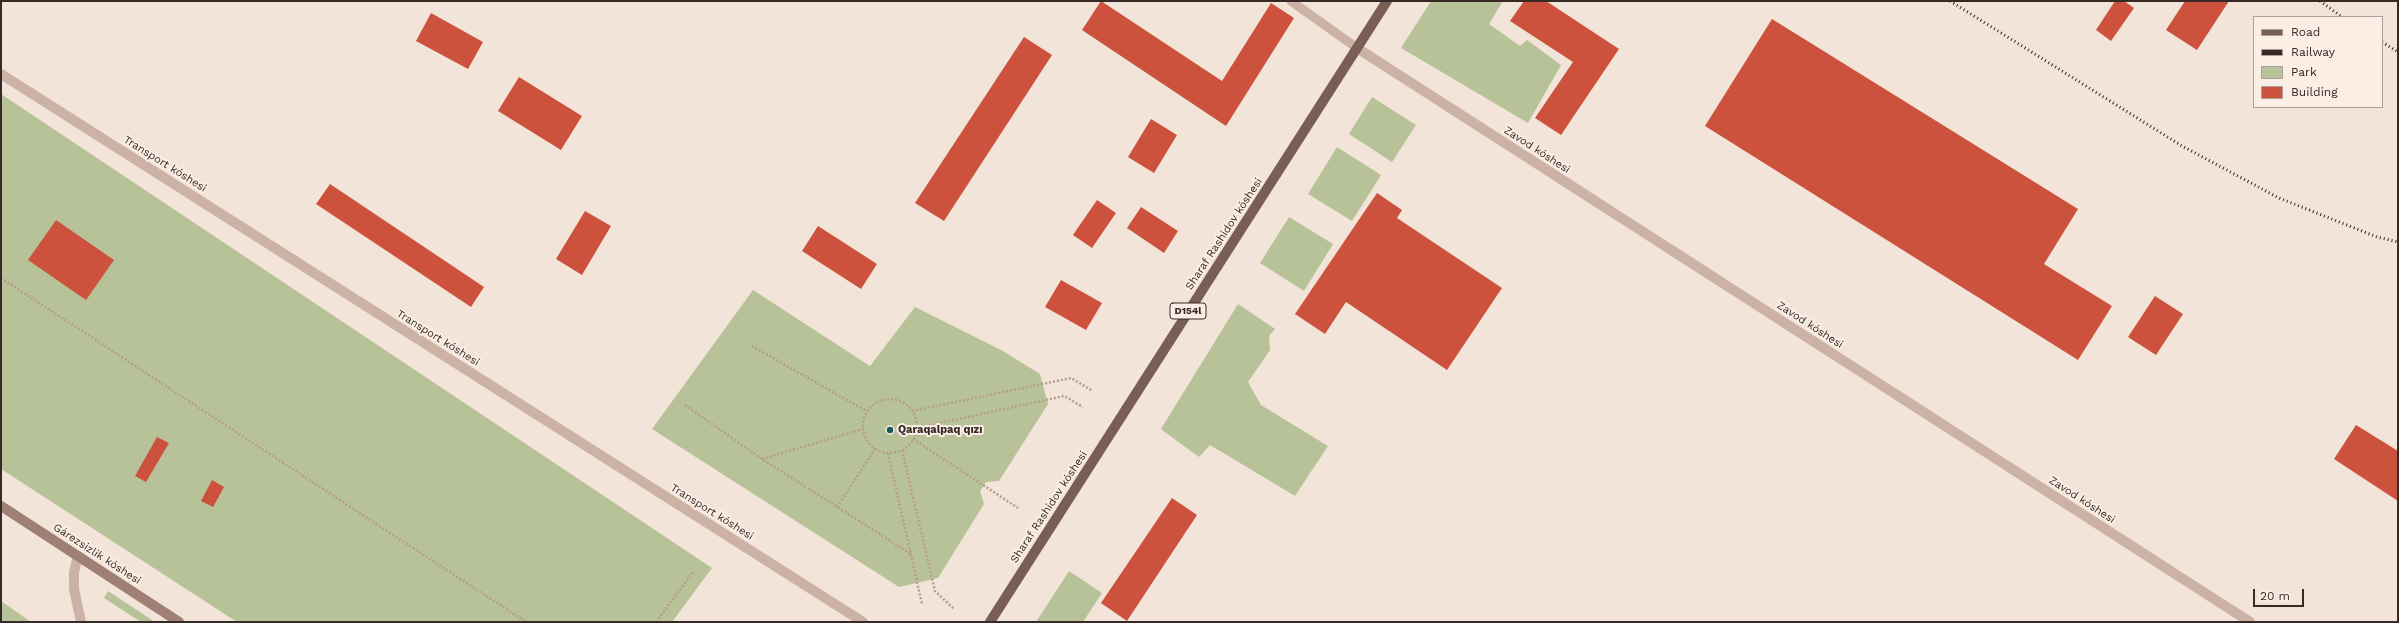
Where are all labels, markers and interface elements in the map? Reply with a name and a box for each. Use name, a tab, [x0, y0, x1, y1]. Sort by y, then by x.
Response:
legend	[2253, 16, 2383, 108]
text: Road	[2291, 25, 2320, 39]
text: Railway	[2291, 45, 2335, 59]
text: Park	[2291, 65, 2317, 79]
text: Building	[2291, 85, 2338, 99]
street label: Zavod kóshesi	[1501, 124, 1573, 176]
street label: Transport kóshesi	[121, 133, 209, 195]
street label: Sharaf Rashidov kóshesi	[1183, 175, 1265, 293]
street label: Zavod kóshesi	[1774, 299, 1846, 351]
road number: D154l	[1170, 303, 1206, 319]
street label: Transport kóshesi	[394, 307, 482, 369]
place label: Qaraqalpaq qızı	[898, 423, 982, 437]
marker: Qaraqalpaq qızı	[885, 425, 895, 435]
street label: Sharaf Rashidov kóshesi	[1008, 448, 1090, 566]
street label: Zavod kóshesi	[2046, 474, 2118, 526]
street label: Transport kóshesi	[668, 481, 756, 543]
street label: Gárezsizlik kóshesi	[51, 521, 143, 587]
scale bar	[2255, 581, 2306, 607]
text: 20 m	[2260, 589, 2290, 603]

